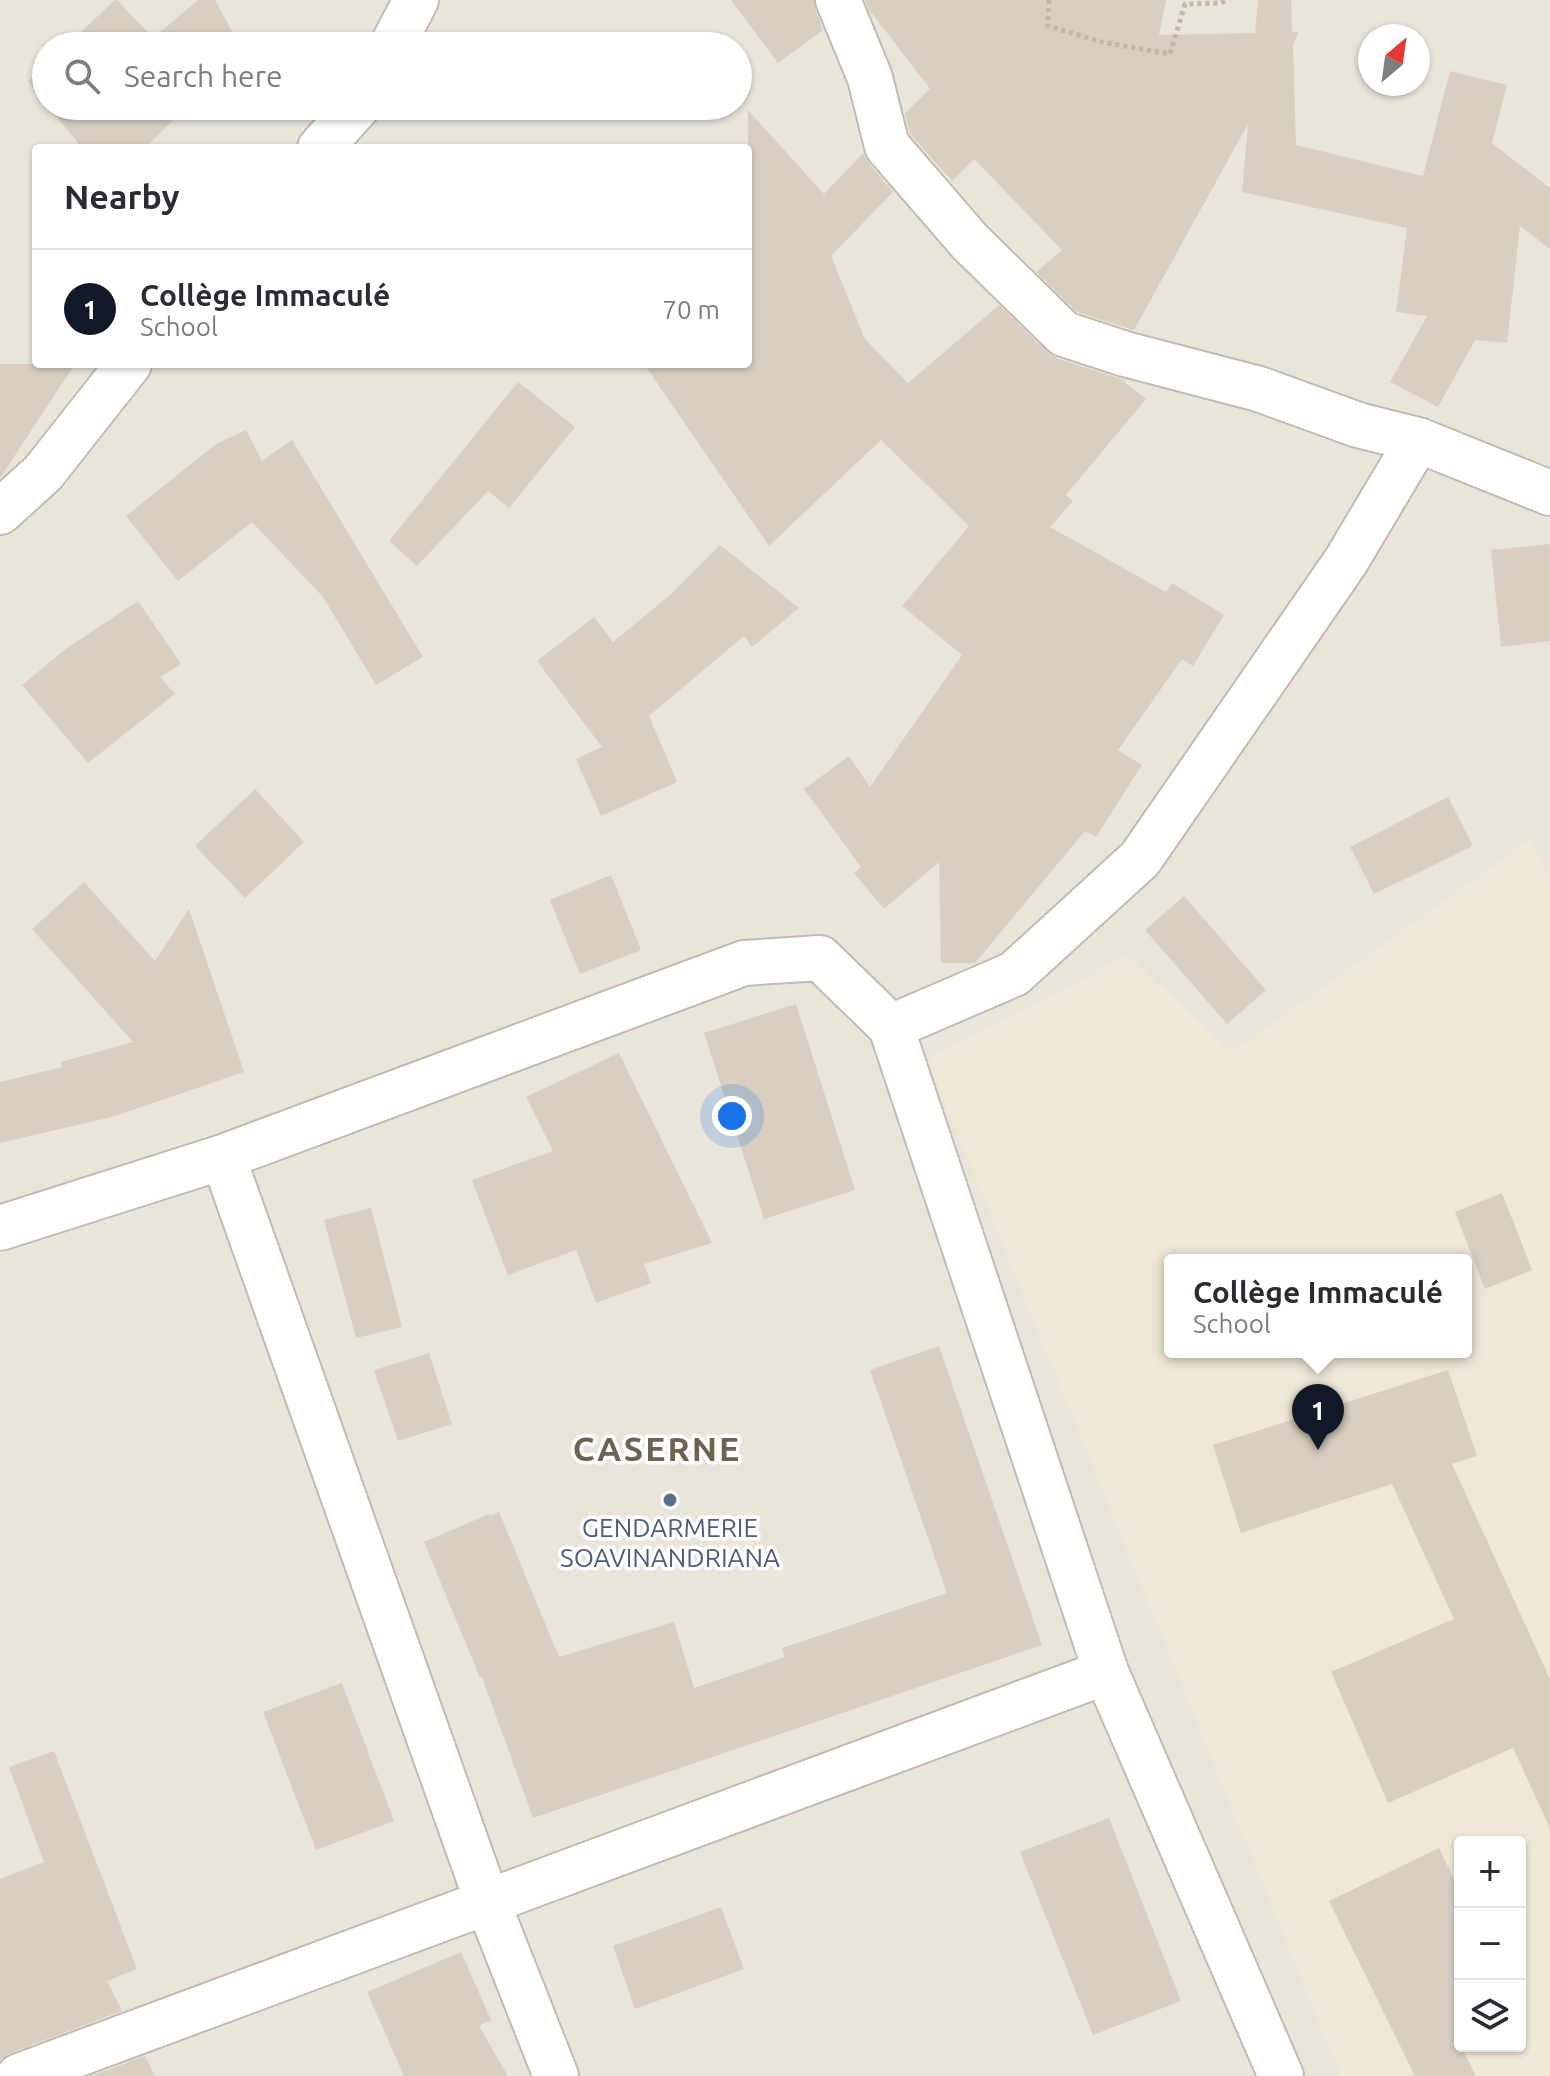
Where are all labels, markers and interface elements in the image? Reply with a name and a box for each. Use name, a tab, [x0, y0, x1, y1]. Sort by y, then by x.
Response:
north arrow	[1358, 24, 1430, 96]
search box	[32, 32, 752, 120]
icon: search	[60, 54, 104, 98]
text: Search here	[124, 59, 283, 93]
text: Nearby	[64, 177, 179, 215]
text: Collège Immaculé	[140, 278, 390, 312]
text: 1	[83, 295, 97, 324]
text: 70 m	[662, 295, 720, 324]
text: School	[140, 312, 218, 341]
your location	[712, 1096, 752, 1136]
popup	[1164, 1254, 1472, 1358]
text: Collège Immaculé	[1193, 1275, 1443, 1309]
text: School	[1193, 1309, 1271, 1338]
pin: 1	[1292, 1384, 1344, 1450]
district label: CASERNE	[573, 1429, 741, 1467]
marker: GENDARMERIE SOAVINANDRIANA	[661, 1491, 679, 1509]
place label: GENDARMERIE SOAVINANDRIANA	[560, 1513, 780, 1572]
map controls	[1454, 1836, 1526, 2052]
button: +	[1454, 1836, 1526, 1908]
button: −	[1454, 1908, 1526, 1980]
button: layers	[1454, 1980, 1526, 2052]

